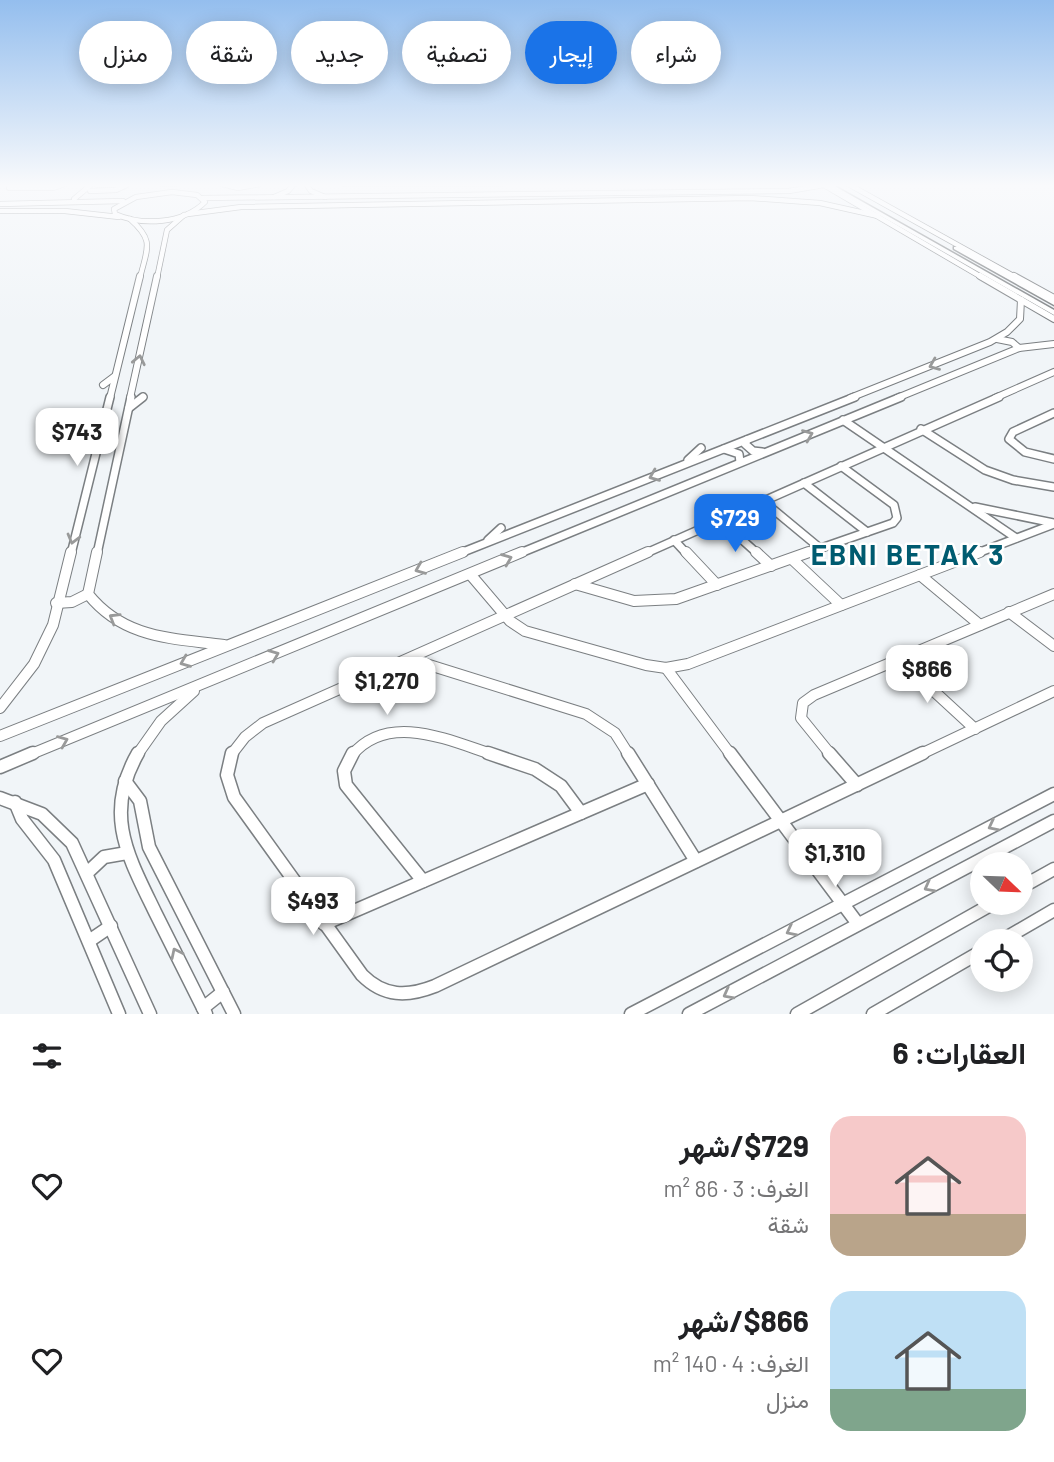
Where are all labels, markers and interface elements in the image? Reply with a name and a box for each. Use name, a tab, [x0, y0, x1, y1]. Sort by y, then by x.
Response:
chip: منزل	[79, 21, 172, 84]
chip: شقة	[186, 21, 277, 84]
chip: جديد	[291, 21, 388, 84]
chip: تصفية	[402, 21, 511, 84]
chip: إيجار	[525, 21, 617, 84]
chip: شراء	[631, 21, 721, 84]
one-way arrow	[131, 354, 146, 366]
one-way arrow	[928, 357, 940, 371]
pin: $743	[36, 408, 118, 468]
text: $743	[52, 417, 102, 445]
one-way arrow	[801, 429, 813, 443]
one-way arrow	[648, 468, 660, 482]
pin: $729	[694, 494, 776, 554]
text: $729	[710, 503, 760, 531]
one-way arrow	[67, 533, 81, 545]
district label: EBNI BETAK 3	[811, 537, 1005, 571]
one-way arrow	[500, 553, 512, 567]
one-way arrow	[414, 561, 426, 575]
one-way arrow	[108, 614, 121, 627]
pin: $866	[886, 646, 968, 705]
one-way arrow	[267, 649, 279, 663]
one-way arrow	[180, 653, 192, 667]
text: $866	[902, 654, 952, 682]
pin: $1,270	[330, 658, 444, 717]
text: $1,270	[355, 666, 419, 694]
one-way arrow	[56, 735, 69, 749]
one-way arrow	[988, 817, 1001, 831]
pin: $1,310	[778, 830, 892, 889]
text: $1,310	[805, 838, 866, 866]
north arrow	[970, 852, 1032, 915]
map controls	[970, 852, 1033, 992]
pin: $493	[272, 878, 354, 937]
one-way arrow	[923, 879, 936, 892]
text: $493	[287, 886, 339, 914]
one-way arrow	[786, 922, 799, 936]
button: locate	[970, 929, 1033, 992]
one-way arrow	[170, 948, 184, 960]
one-way arrow	[723, 985, 735, 999]
text: العقارات: 6	[892, 1034, 1026, 1070]
icon: filters	[28, 1037, 66, 1075]
text: $729/شهر	[679, 1127, 809, 1163]
icon: home	[886, 1144, 970, 1228]
icon: heart	[28, 1167, 66, 1205]
text: الغرف: 3 · 86 m²	[663, 1174, 809, 1202]
text: شقة	[767, 1210, 809, 1238]
text: $866/شهر	[678, 1302, 809, 1338]
icon: home	[886, 1319, 970, 1403]
icon: heart	[28, 1342, 66, 1380]
text: الغرف: 4 · 140 m²	[653, 1349, 809, 1377]
text: منزل	[766, 1385, 809, 1413]

